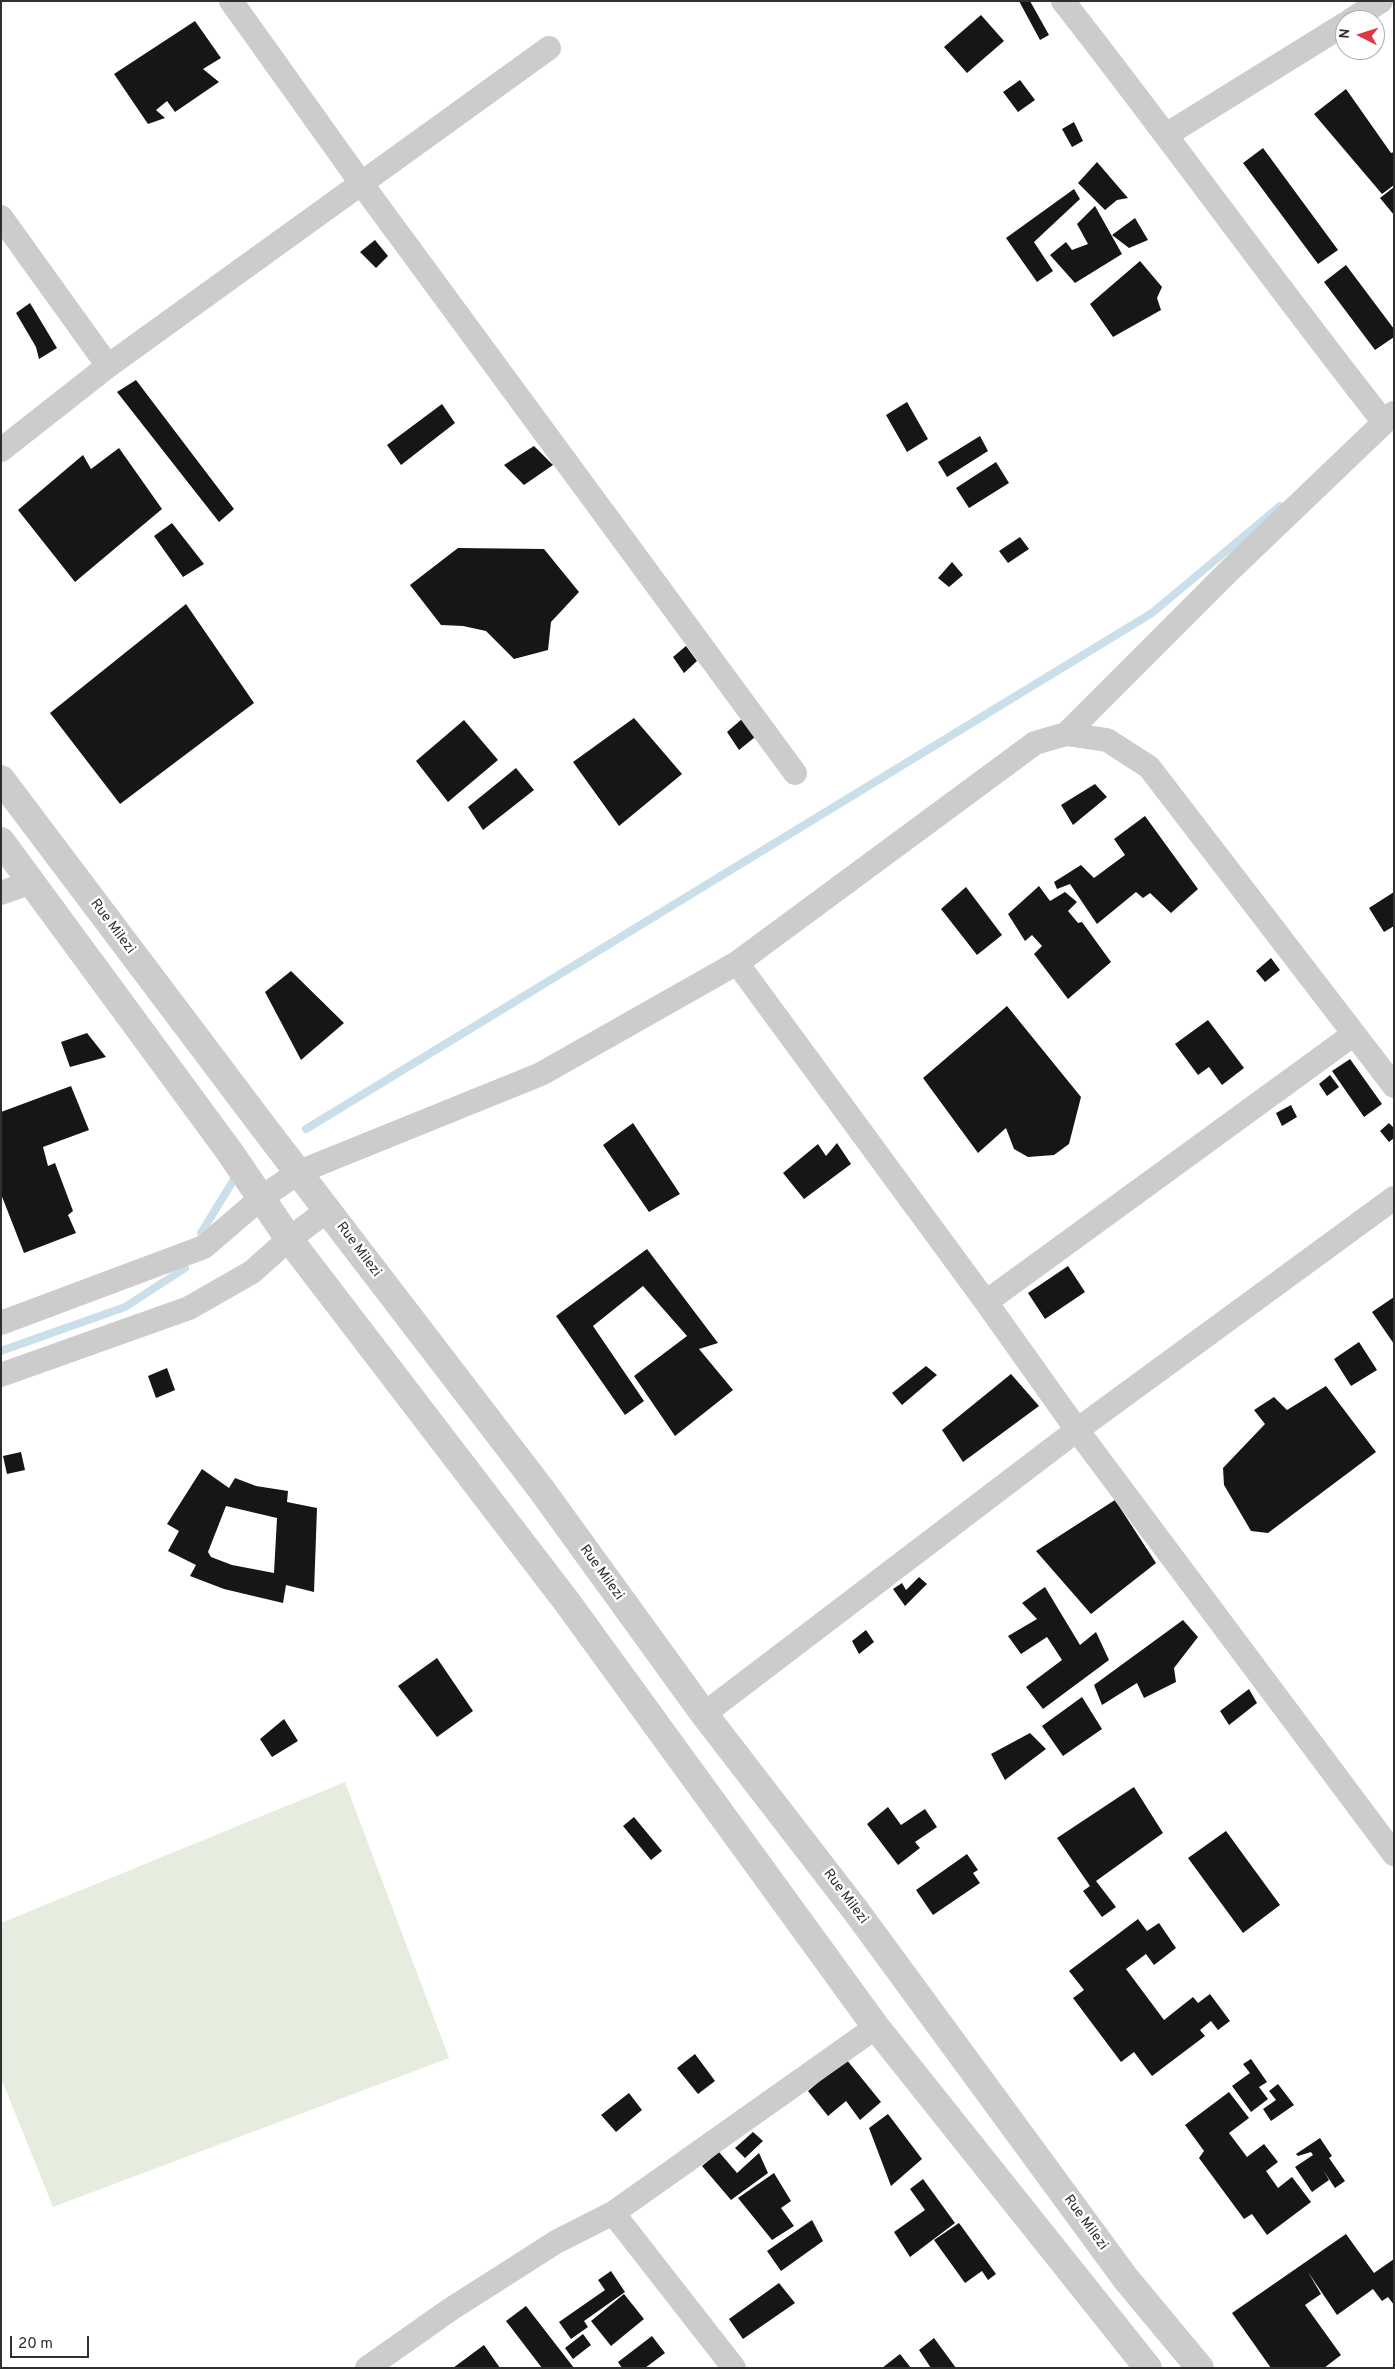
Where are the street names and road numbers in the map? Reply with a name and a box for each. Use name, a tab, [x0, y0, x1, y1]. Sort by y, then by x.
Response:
street label: Rue Milezi	[86, 896, 138, 958]
street label: Rue Milezi	[332, 1219, 384, 1281]
street label: Rue Milezi	[575, 1542, 627, 1604]
street label: Rue Milezi	[819, 1866, 871, 1928]
street label: Rue Milezi	[1059, 2192, 1111, 2254]

